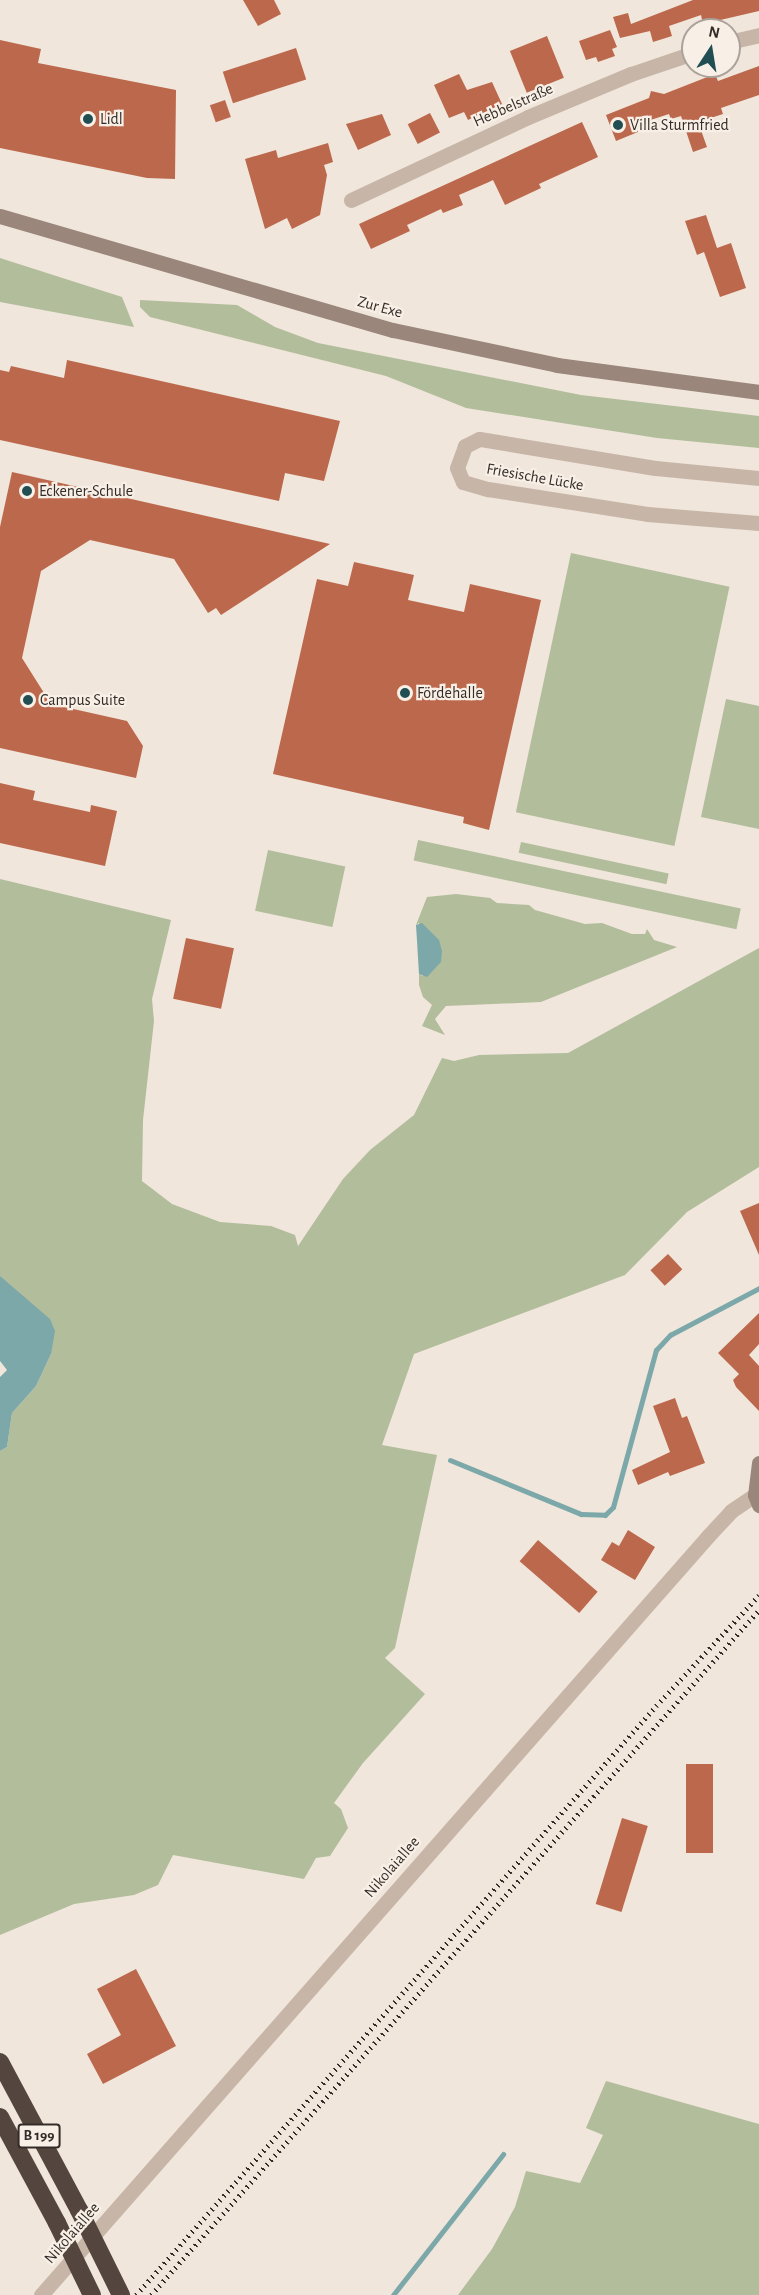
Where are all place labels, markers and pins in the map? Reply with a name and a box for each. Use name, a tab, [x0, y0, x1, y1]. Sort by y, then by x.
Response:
place label: Lidl	[100, 109, 123, 129]
marker: Lidl	[81, 112, 95, 126]
place label: Villa Sturmfried	[630, 115, 729, 135]
marker: Villa Sturmfried	[611, 118, 625, 132]
place label: Eckener-Schule	[39, 481, 133, 501]
marker: Eckener-Schule	[20, 484, 34, 498]
place label: Fördehalle	[417, 683, 483, 703]
marker: Fördehalle	[398, 686, 412, 700]
place label: Campus Suite	[40, 690, 125, 710]
marker: Campus Suite	[21, 693, 35, 707]

